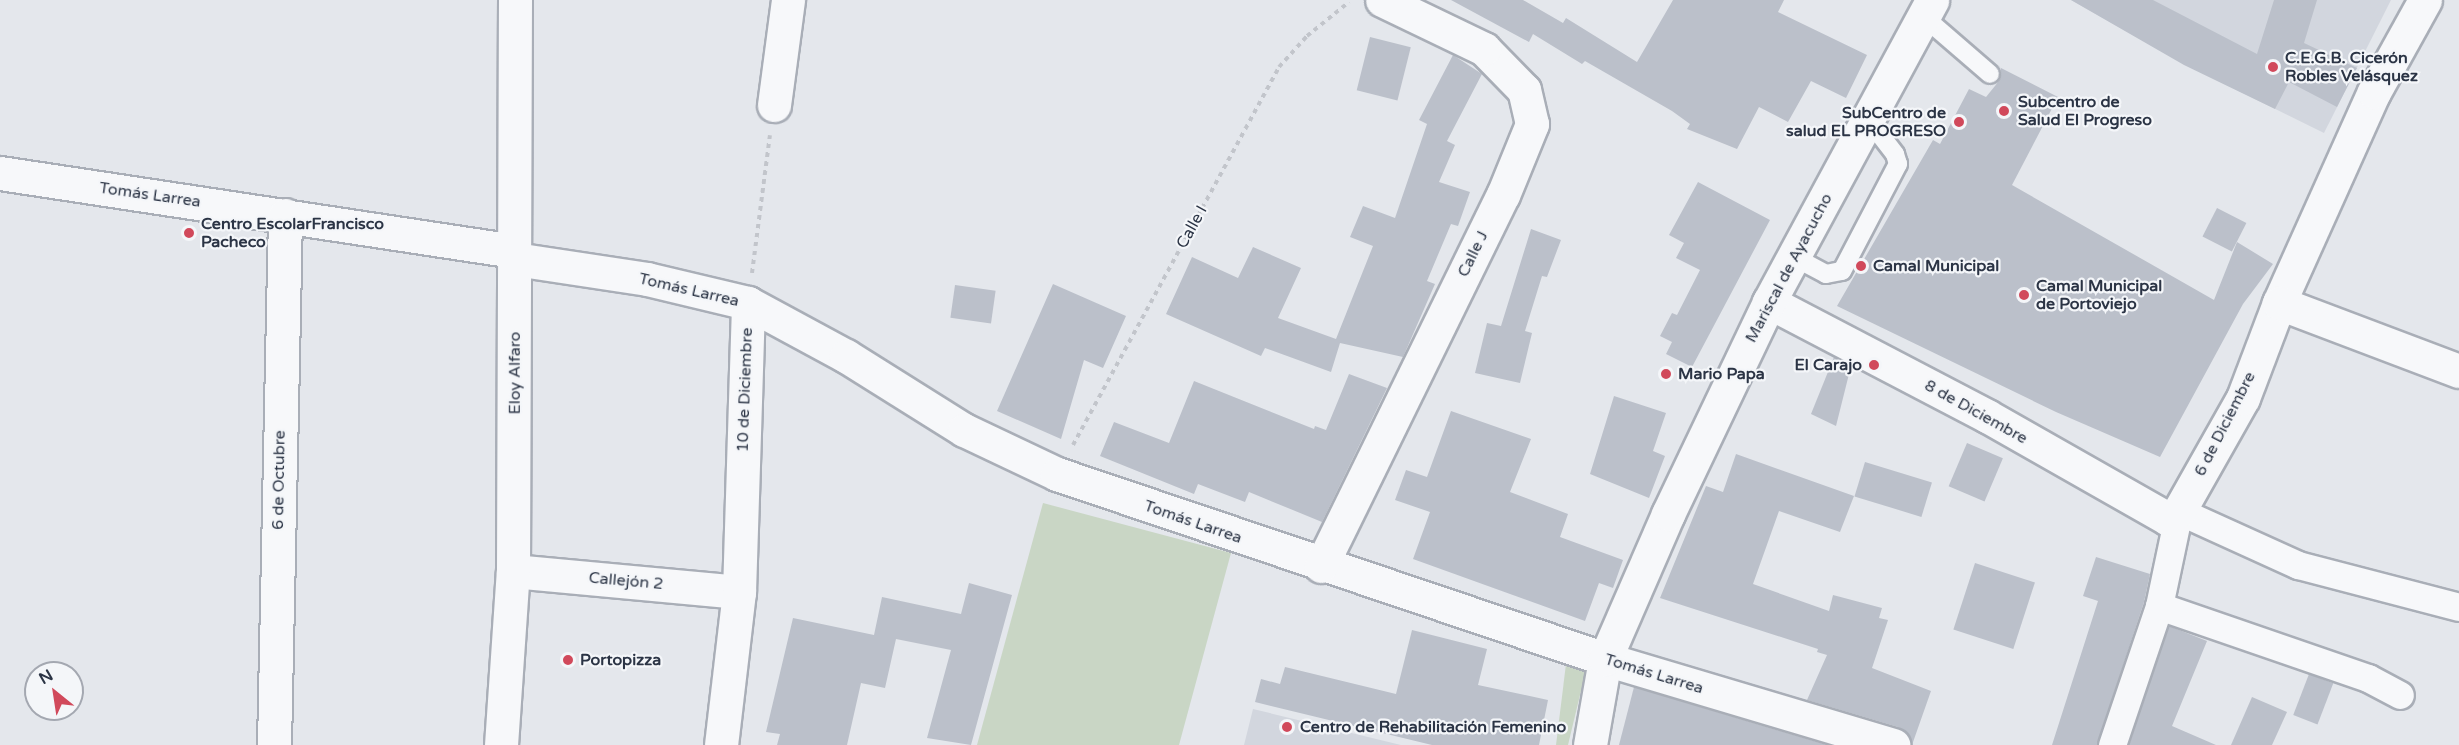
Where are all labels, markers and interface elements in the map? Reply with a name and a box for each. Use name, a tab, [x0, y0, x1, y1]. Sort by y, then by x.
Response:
place label: C.E.G.B. Cicerón Robles Velásquez	[2285, 48, 2418, 86]
marker: C.E.G.B. Cicerón Robles Velásquez	[2266, 60, 2280, 74]
place label: Subcentro de Salud El Progreso	[2018, 92, 2152, 130]
marker: Subcentro de Salud El Progreso	[1995, 102, 2013, 120]
place label: SubCentro de salud EL PROGRESO	[1786, 103, 1946, 141]
marker: SubCentro de salud EL PROGRESO	[1950, 113, 1968, 131]
street label: Tomás Larrea	[98, 178, 202, 212]
street label: Mariscal de Ayacucho	[1741, 190, 1837, 346]
street label: Calle I	[1172, 202, 1212, 252]
place label: Centro EscolarFrancisco Pacheco	[201, 214, 384, 252]
marker: Centro EscolarFrancisco Pacheco	[182, 226, 196, 240]
street label: Calle J	[1454, 228, 1492, 280]
place label: Camal Municipal	[1873, 256, 1999, 276]
marker: Camal Municipal	[1854, 259, 1868, 273]
street label: Tomás Larrea	[637, 269, 741, 311]
place label: Camal Municipal de Portoviejo	[2036, 276, 2162, 314]
marker: Camal Municipal de Portoviejo	[2017, 288, 2031, 302]
street label: 10 de Diciembre	[733, 327, 757, 453]
street label: Eloy Alfaro	[505, 332, 525, 414]
place label: El Carajo	[1795, 355, 1862, 375]
marker: El Carajo	[1867, 358, 1881, 372]
place label: Mario Papa	[1678, 364, 1765, 384]
marker: Mario Papa	[1659, 367, 1673, 381]
street label: 6 de Diciembre	[2190, 369, 2260, 479]
street label: 8 de Diciembre	[1921, 376, 2031, 448]
street label: 6 de Octubre	[269, 430, 289, 530]
street label: Tomás Larrea	[1142, 496, 1244, 548]
street label: Callejón 2	[588, 568, 664, 594]
place label: Portopizza	[580, 650, 661, 670]
street label: Tomás Larrea	[1602, 650, 1706, 698]
marker: Portopizza	[561, 653, 575, 667]
north arrow	[24, 661, 84, 721]
text: N	[35, 665, 57, 689]
place label: Centro de Rehabilitación Femenino	[1300, 717, 1566, 737]
marker: Centro de Rehabilitación Femenino	[1278, 718, 1296, 736]

